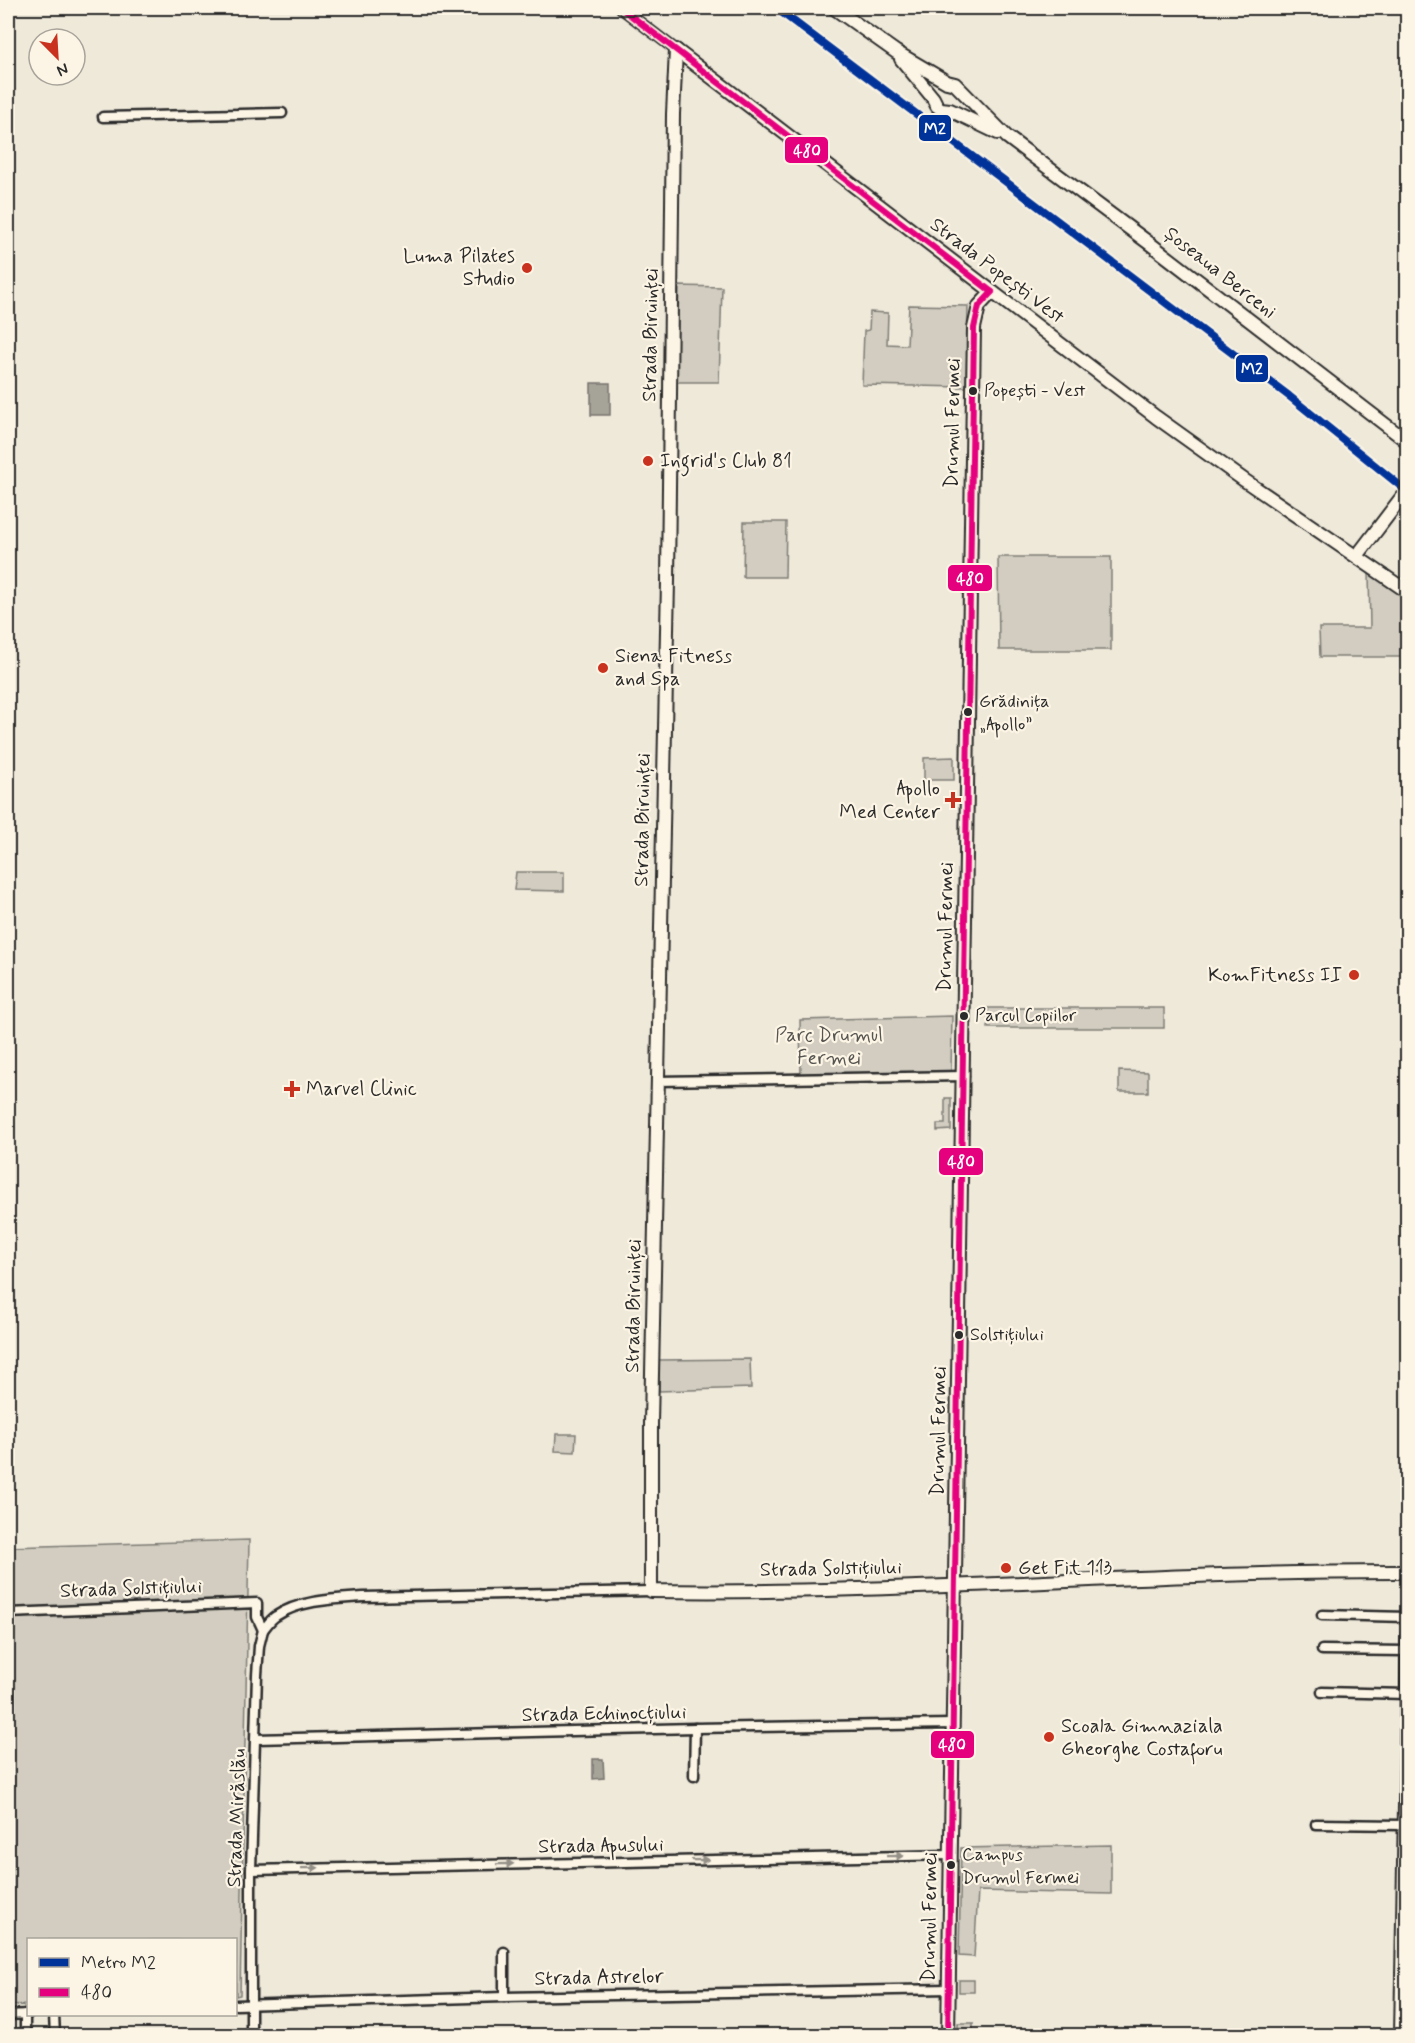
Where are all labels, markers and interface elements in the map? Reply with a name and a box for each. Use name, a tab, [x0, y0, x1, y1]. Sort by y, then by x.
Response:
north arrow	[27, 27, 87, 87]
text: N	[53, 58, 72, 81]
line badge: M2	[918, 114, 952, 142]
text: M2	[924, 119, 946, 140]
line badge: 480	[784, 136, 829, 164]
text: 480	[793, 141, 821, 162]
street label: Strada Popești Vest	[924, 211, 1070, 331]
street label: Șoseaua Berceni	[1158, 221, 1282, 325]
place label: Luma Pilates Studio	[403, 243, 515, 293]
marker: Luma Pilates Studio	[520, 261, 534, 275]
street label: Strada Biruinței	[636, 268, 666, 402]
line badge: M2	[1235, 354, 1269, 383]
street label: Drumul Fermei	[938, 358, 968, 488]
text: M2	[1241, 359, 1263, 380]
place label: Popești - Vest	[984, 379, 1086, 403]
marker: Popești - Vest	[967, 385, 979, 397]
place label: Ingrid's Club 81	[660, 448, 792, 477]
marker: Ingrid's Club 81	[641, 454, 655, 468]
line badge: 480	[947, 564, 993, 592]
text: 480	[956, 569, 984, 590]
place label: Siena Fitness and Spa	[615, 643, 732, 693]
marker: Siena Fitness and Spa	[596, 661, 610, 675]
place label: Grădinița „Apollo”	[979, 690, 1050, 738]
marker: Grădinița „Apollo”	[962, 706, 974, 718]
street label: Strada Biruinței	[628, 753, 658, 887]
place label: Apollo Med Center	[839, 776, 941, 826]
marker: Apollo Med Center	[944, 791, 962, 809]
street label: Drumul Fermei	[931, 862, 961, 992]
place label: KomFitness II	[1208, 962, 1342, 989]
marker: KomFitness II	[1347, 968, 1361, 982]
place label: Parcul Copiilor	[975, 1004, 1077, 1028]
marker: Parcul Copiilor	[958, 1010, 970, 1022]
park label: Parc Drumul Fermei	[775, 1022, 883, 1072]
place label: Marvel Clinic	[306, 1076, 417, 1103]
marker: Marvel Clinic	[283, 1080, 301, 1098]
line badge: 480	[938, 1147, 984, 1176]
text: 480	[947, 1152, 975, 1173]
street label: Strada Biruinței	[619, 1239, 649, 1373]
place label: Solstițiului	[970, 1323, 1044, 1347]
marker: Solstițiului	[953, 1329, 965, 1341]
street label: Drumul Fermei	[924, 1366, 954, 1496]
street label: Strada Solstițiului	[760, 1554, 902, 1584]
place label: Get Fit 113	[1018, 1555, 1112, 1582]
marker: Get Fit 113	[999, 1561, 1013, 1575]
street label: Strada Solstițiului	[60, 1573, 202, 1605]
street label: Strada Echinocțiului	[521, 1699, 687, 1729]
place label: Scoala Gimnaziala Gheorghe Costaforu	[1061, 1713, 1223, 1765]
line badge: 480	[930, 1730, 975, 1759]
marker: Scoala Gimnaziala Gheorghe Costaforu	[1042, 1730, 1056, 1744]
text: 480	[938, 1735, 966, 1756]
street label: Strada Mirăslău	[221, 1748, 253, 1888]
street label: Strada Apusului	[538, 1831, 664, 1862]
place label: Campus Drumul Fermei	[962, 1843, 1079, 1890]
one-way arrow	[885, 1851, 904, 1861]
street label: Drumul Fermei	[915, 1852, 945, 1982]
one-way arrow	[690, 1855, 709, 1865]
one-way arrow	[495, 1859, 514, 1869]
marker: Campus Drumul Fermei	[945, 1859, 957, 1871]
one-way arrow	[300, 1864, 319, 1873]
legend	[27, 1938, 237, 2016]
text: Metro M2	[81, 1951, 156, 1975]
street label: Strada Astrelor	[534, 1963, 665, 1993]
text: 480	[81, 1981, 112, 2005]

